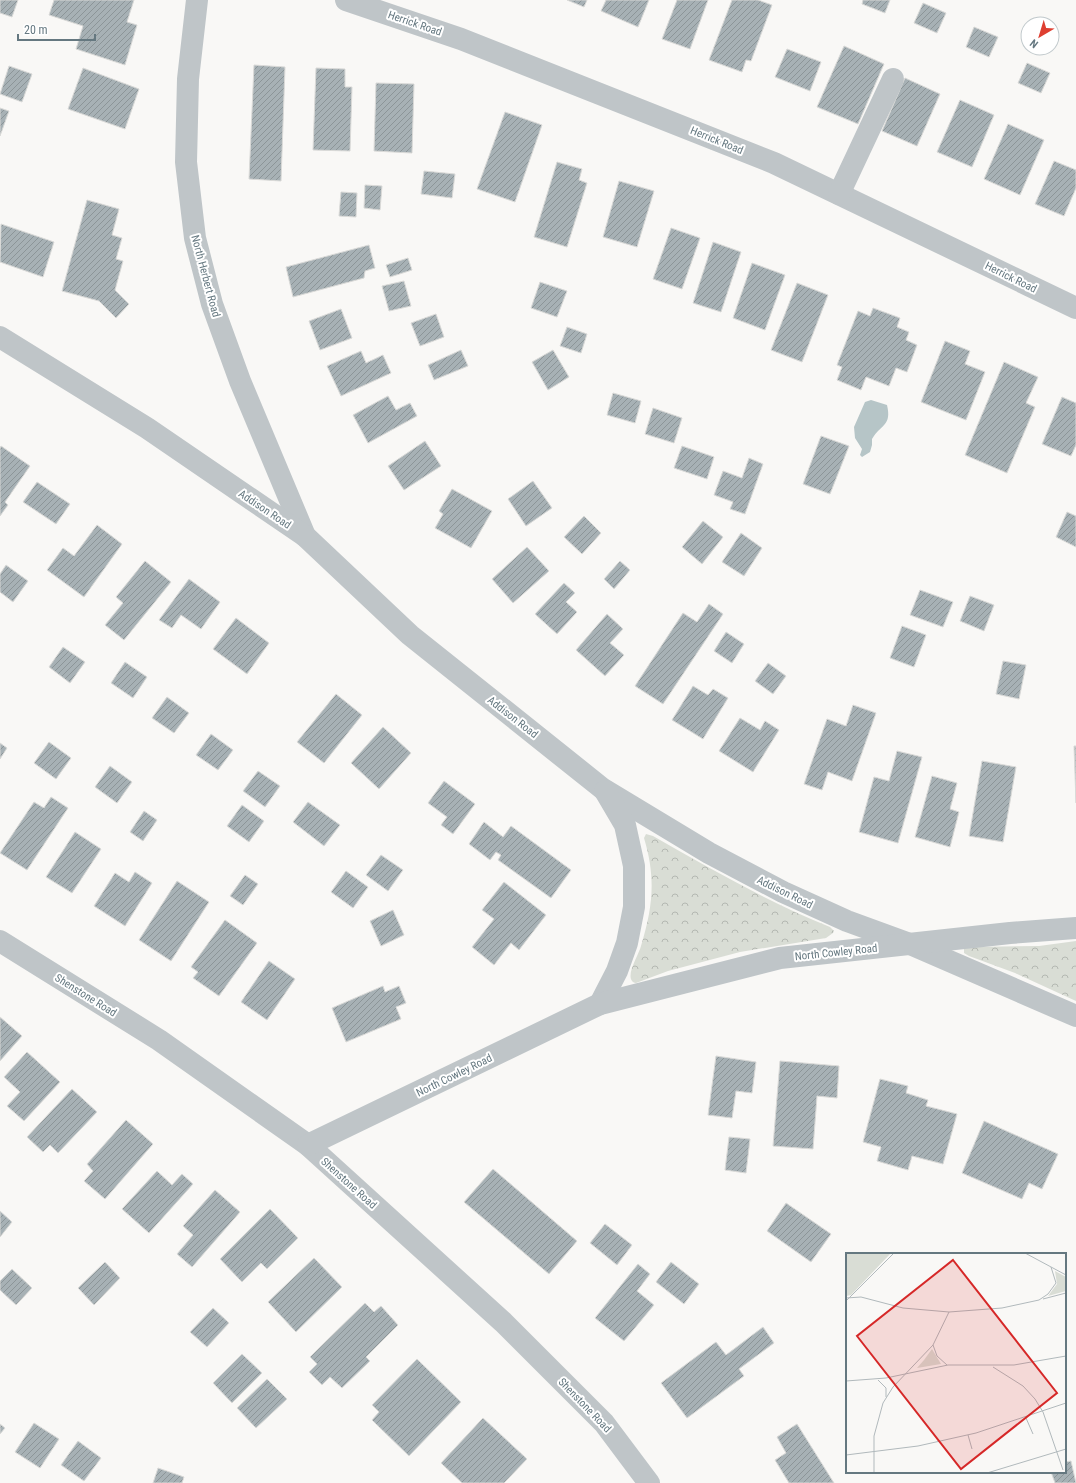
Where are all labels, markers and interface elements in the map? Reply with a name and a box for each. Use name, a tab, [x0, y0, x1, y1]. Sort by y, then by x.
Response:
street label: Herrick Road	[386, 8, 443, 39]
scale bar	[18, 16, 95, 42]
north arrow	[1020, 16, 1060, 56]
text: 20 m	[24, 23, 48, 37]
text: N	[1027, 36, 1041, 51]
street label: Herrick Road	[688, 124, 745, 157]
street label: North Herbert Road	[188, 234, 223, 319]
street label: Herrick Road	[983, 259, 1039, 296]
street label: Addison Road	[236, 487, 293, 532]
street label: Addison Road	[485, 694, 540, 741]
street label: Addison Road	[755, 873, 815, 912]
street label: North Cowley Road	[794, 942, 878, 963]
street label: Shenstone Road	[52, 971, 119, 1020]
street label: North Cowley Road	[414, 1051, 494, 1099]
street label: Shenstone Road	[318, 1155, 379, 1212]
inset map	[846, 1253, 1066, 1473]
street label: Shenstone Road	[556, 1376, 614, 1435]

